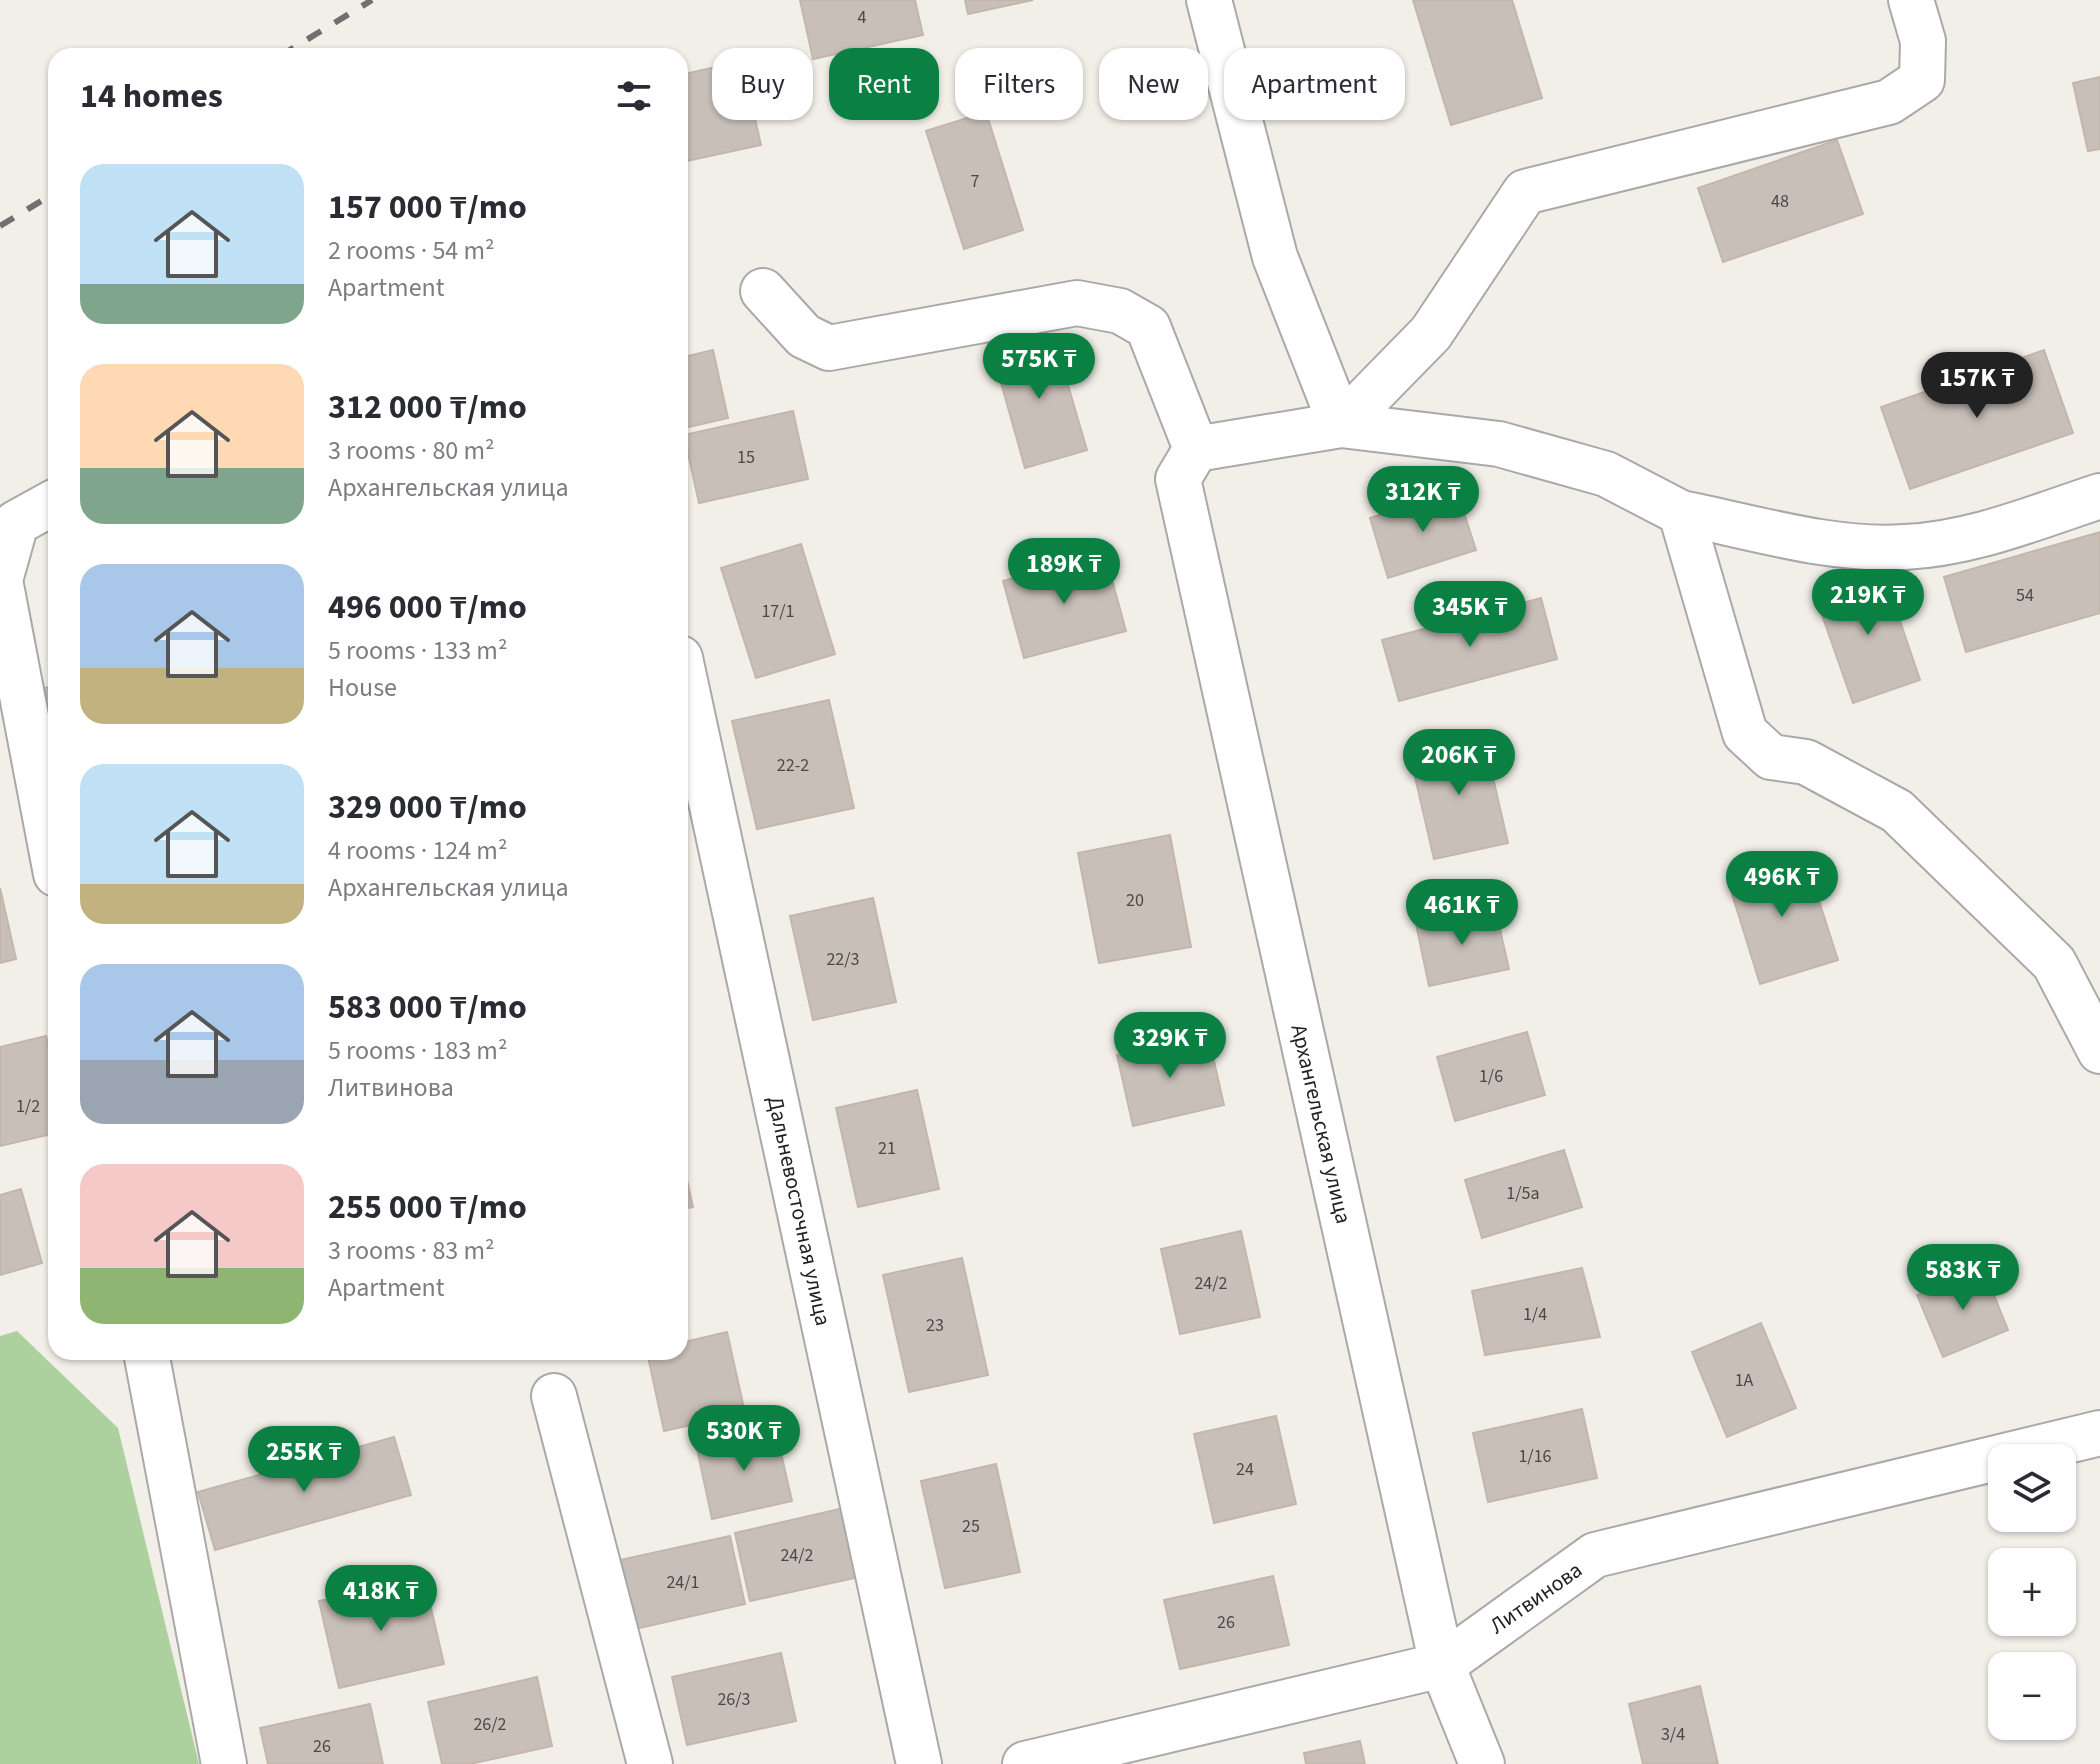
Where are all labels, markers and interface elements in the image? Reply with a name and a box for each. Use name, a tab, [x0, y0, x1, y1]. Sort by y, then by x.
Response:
house number: 4	[858, 5, 867, 30]
chip: Buy	[712, 48, 813, 120]
chip: Rent	[829, 48, 939, 120]
chip: Filters	[955, 48, 1083, 120]
chip: New	[1099, 48, 1208, 120]
chip: Apartment	[1224, 48, 1405, 120]
text: 14 homes	[80, 72, 223, 121]
icon: filters	[612, 74, 656, 118]
house number: 7	[971, 169, 980, 194]
text: 157 000 ₸/mo	[328, 183, 527, 232]
house number: 48	[1771, 189, 1789, 214]
icon: home	[144, 196, 240, 292]
text: 2 rooms · 54 m²	[328, 232, 495, 269]
text: Apartment	[328, 269, 445, 306]
pin: 575K ₸	[974, 333, 1104, 401]
text: 575K ₸	[1001, 340, 1077, 377]
pin: 157K ₸	[1912, 352, 2042, 420]
text: 157K ₸	[1939, 359, 2015, 396]
text: 312 000 ₸/mo	[328, 383, 527, 432]
icon: home	[144, 396, 240, 492]
text: 3 rooms · 80 m²	[328, 432, 495, 469]
house number: 15	[737, 445, 755, 470]
pin: 312K ₸	[1358, 466, 1488, 534]
text: Архангельская улица	[328, 469, 569, 506]
text: 312K ₸	[1385, 473, 1461, 510]
pin: 189K ₸	[999, 538, 1129, 606]
text: 189K ₸	[1026, 545, 1102, 582]
pin: 219K ₸	[1803, 569, 1933, 637]
text: 219K ₸	[1830, 576, 1906, 613]
pin: 345K ₸	[1405, 581, 1535, 649]
text: 496 000 ₸/mo	[328, 583, 527, 632]
house number: 54	[2016, 583, 2034, 608]
text: 345K ₸	[1432, 588, 1508, 625]
icon: home	[144, 596, 240, 692]
house number: 17/1	[761, 599, 795, 624]
text: 5 rooms · 133 m²	[328, 632, 507, 669]
text: House	[328, 669, 397, 706]
pin: 206K ₸	[1394, 729, 1524, 797]
text: 206K ₸	[1421, 736, 1497, 773]
house number: 22-2	[777, 753, 809, 778]
text: 329 000 ₸/mo	[328, 783, 527, 832]
icon: home	[144, 796, 240, 892]
text: 4 rooms · 124 m²	[328, 832, 507, 869]
pin: 496K ₸	[1717, 851, 1847, 919]
text: 496K ₸	[1744, 858, 1820, 895]
text: Архангельская улица	[328, 869, 569, 906]
pin: 461K ₸	[1397, 879, 1527, 947]
text: 461K ₸	[1424, 886, 1500, 923]
house number: 20	[1126, 888, 1144, 913]
house number: 22/3	[826, 947, 860, 972]
text: 583 000 ₸/mo	[328, 983, 527, 1032]
icon: home	[144, 996, 240, 1092]
pin: 329K ₸	[1105, 1012, 1235, 1080]
text: 329K ₸	[1132, 1019, 1208, 1056]
street label: Архангельская улица	[1283, 1021, 1359, 1227]
text: 5 rooms · 183 m²	[328, 1032, 507, 1069]
house number: 1/6	[1479, 1064, 1503, 1089]
text: Литвинова	[328, 1069, 454, 1106]
street label: Дальневосточная улица	[759, 1093, 839, 1329]
house number: 1/2	[16, 1094, 40, 1119]
house number: 21	[878, 1136, 896, 1161]
house number: 1/5а	[1506, 1181, 1540, 1206]
text: 255 000 ₸/mo	[328, 1183, 527, 1232]
icon: home	[144, 1196, 240, 1292]
text: 3 rooms · 83 m²	[328, 1232, 495, 1269]
pin: 583K ₸	[1898, 1244, 2028, 1312]
text: 583K ₸	[1925, 1251, 2001, 1288]
text: Apartment	[328, 1269, 445, 1306]
house number: 24/2	[1194, 1271, 1228, 1296]
house number: 1/4	[1523, 1302, 1547, 1327]
house number: 23	[926, 1313, 944, 1338]
house number: 1А	[1735, 1368, 1754, 1393]
pin: 530K ₸	[679, 1405, 809, 1473]
text: 530K ₸	[706, 1412, 782, 1449]
pin: 255K ₸	[239, 1426, 369, 1494]
text: 255K ₸	[266, 1433, 342, 1470]
house number: 1/16	[1518, 1444, 1552, 1469]
map controls	[1988, 1444, 2076, 1740]
button: layers	[1988, 1444, 2076, 1532]
house number: 24	[1236, 1457, 1254, 1482]
house number: 25	[962, 1514, 980, 1539]
house number: 24/2	[780, 1543, 814, 1568]
button: +	[1988, 1548, 2076, 1636]
street label: Литвинова	[1483, 1554, 1589, 1642]
pin: 418K ₸	[316, 1565, 446, 1633]
house number: 24/1	[666, 1570, 700, 1595]
text: 418K ₸	[343, 1572, 419, 1609]
house number: 26	[1217, 1610, 1235, 1635]
button: −	[1988, 1652, 2076, 1740]
house number: 26/3	[717, 1687, 751, 1712]
house number: 26/2	[473, 1712, 507, 1737]
house number: 3/4	[1661, 1722, 1685, 1747]
house number: 26	[313, 1734, 331, 1759]

